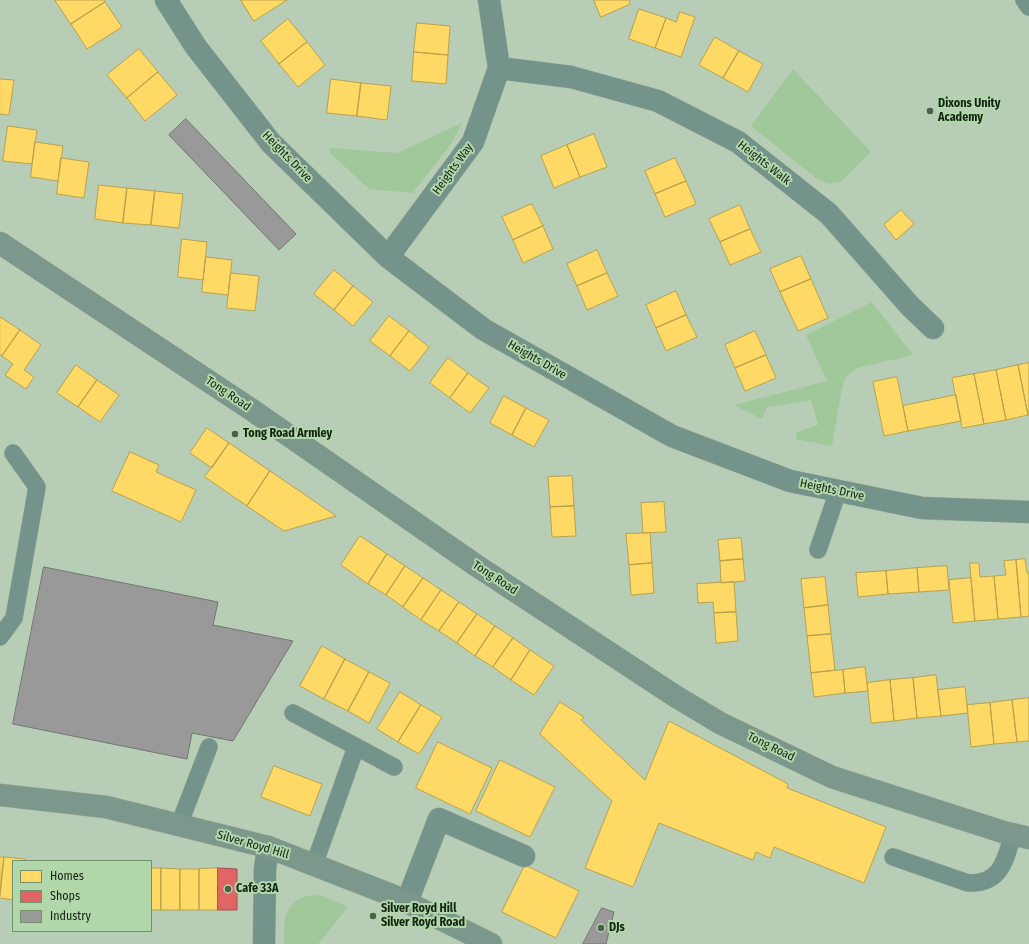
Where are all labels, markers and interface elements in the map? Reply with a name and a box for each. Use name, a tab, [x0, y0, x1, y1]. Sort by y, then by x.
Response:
place label: Dixons Unity Academy	[938, 97, 1001, 125]
marker: Dixons Unity Academy	[925, 106, 935, 116]
street label: Heights Drive	[259, 128, 315, 186]
street label: Heights Walk	[735, 138, 793, 188]
street label: Heights Way	[430, 141, 476, 197]
street label: Heights Drive	[505, 337, 569, 383]
street label: Tong Road	[203, 374, 253, 414]
place label: Tong Road Armley	[243, 427, 332, 441]
marker: Tong Road Armley	[230, 429, 240, 439]
street label: Heights Drive	[798, 476, 866, 504]
street label: Tong Road	[470, 558, 520, 598]
street label: Tong Road	[745, 729, 797, 765]
street label: Silver Royd Hill	[215, 828, 291, 862]
legend	[12, 860, 152, 932]
text: Homes	[50, 869, 84, 883]
place label: Cafe 33A	[236, 882, 278, 896]
marker: Cafe 33A	[223, 884, 233, 894]
text: Shops	[50, 889, 80, 903]
place label: Silver Royd Hill Silver Royd Road	[381, 902, 465, 930]
text: Industry	[50, 909, 91, 923]
marker: Silver Royd Hill Silver Royd Road	[368, 911, 378, 921]
place label: DJs	[609, 921, 625, 935]
marker: DJs	[596, 923, 606, 933]

